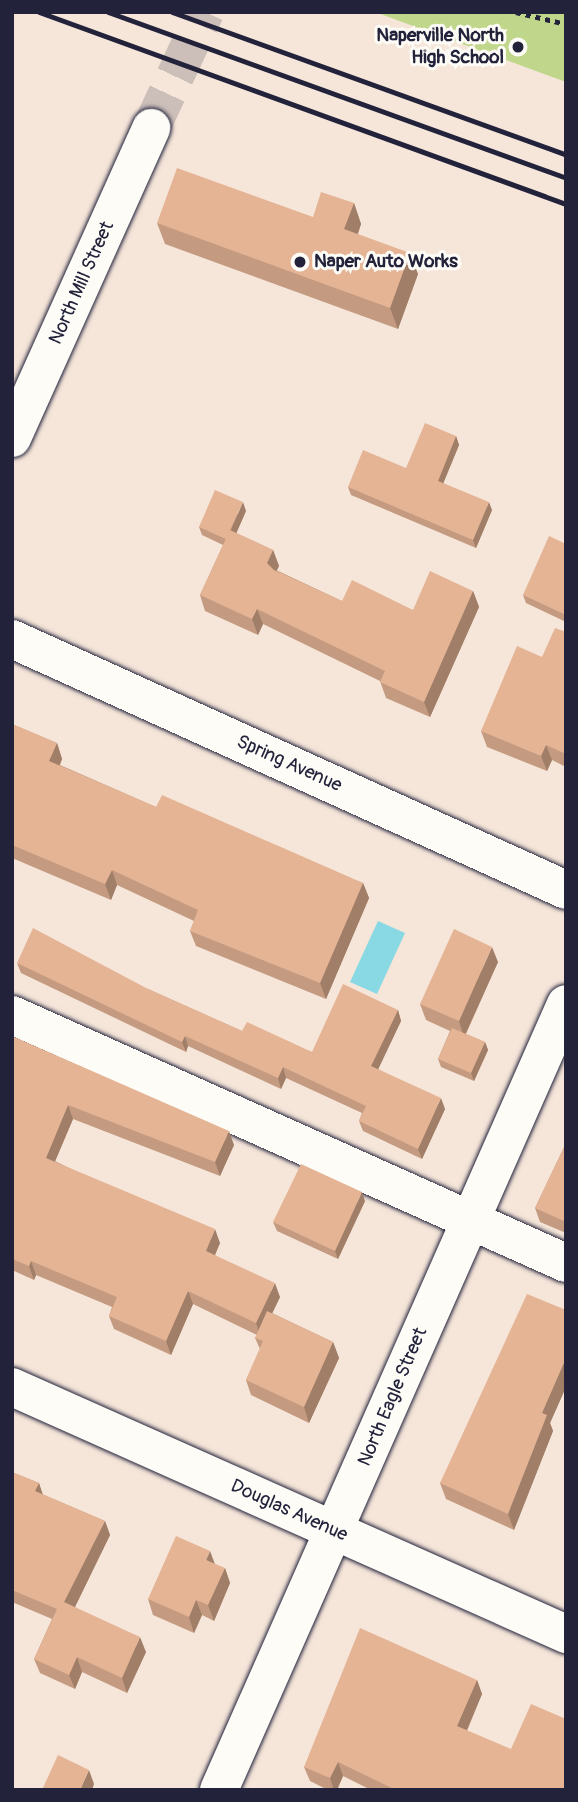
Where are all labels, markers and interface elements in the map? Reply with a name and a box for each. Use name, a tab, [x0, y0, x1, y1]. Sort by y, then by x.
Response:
place label: Naperville North High School	[376, 25, 504, 69]
marker: Naperville North High School	[510, 39, 526, 55]
street label: North Mill Street	[45, 218, 119, 348]
place label: Naper Auto Works	[314, 251, 458, 273]
marker: Naper Auto Works	[292, 254, 308, 270]
street label: Spring Avenue	[233, 731, 345, 797]
street label: North Eagle Street	[354, 1324, 432, 1470]
street label: Douglas Avenue	[227, 1475, 351, 1547]

